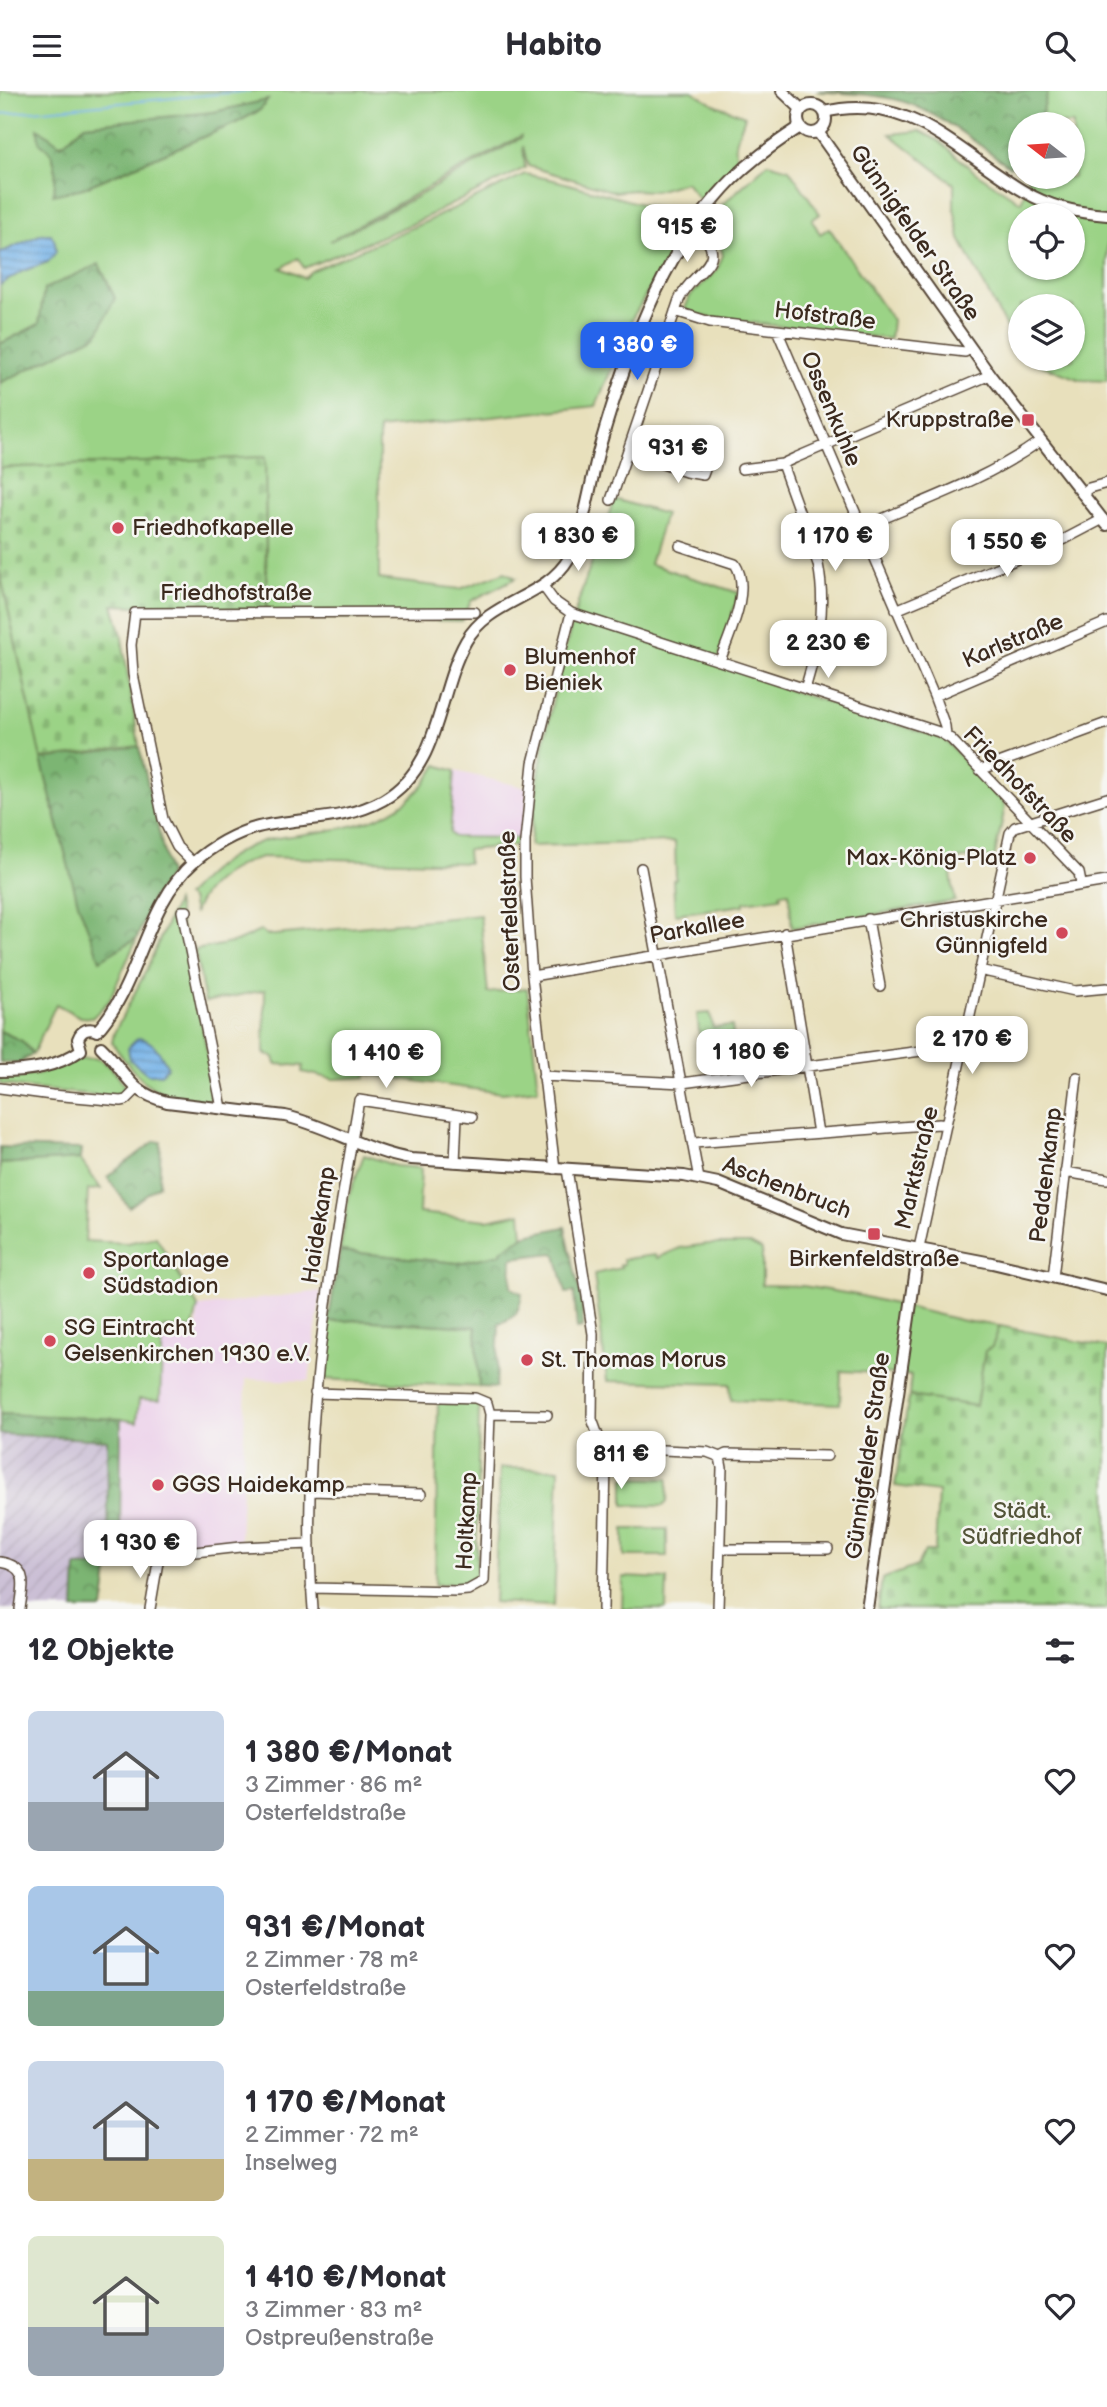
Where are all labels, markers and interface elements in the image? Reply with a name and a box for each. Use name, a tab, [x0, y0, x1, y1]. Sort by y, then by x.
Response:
text: Habito	[505, 26, 602, 65]
icon: menu	[28, 27, 66, 65]
icon: search	[1041, 27, 1079, 65]
north arrow	[1008, 112, 1085, 189]
map controls	[1008, 112, 1085, 371]
street label: Günnigfelder Straße	[844, 139, 986, 327]
button: locate	[1008, 203, 1085, 280]
pin: 915 €	[638, 205, 736, 264]
text: 915 €	[657, 213, 717, 241]
button: layers	[1008, 294, 1085, 371]
street label: Hofstraße	[773, 296, 877, 336]
pin: 1 380 €	[572, 323, 702, 382]
text: 1 380 €	[596, 331, 678, 359]
street label: Ossenkuhle	[794, 347, 868, 471]
place label: Kruppstraße	[886, 406, 1014, 434]
marker: Kruppstraße	[1020, 412, 1036, 428]
pin: 931 €	[629, 425, 727, 485]
text: 931 €	[648, 434, 708, 462]
pin: 1 830 €	[513, 513, 643, 573]
pin: 1 170 €	[770, 513, 900, 573]
place label: Friedhofkapelle	[132, 514, 294, 542]
pin: 1 550 €	[942, 519, 1072, 579]
marker: Friedhofkapelle	[110, 520, 126, 536]
text: 1 830 €	[537, 522, 619, 550]
text: 1 170 €	[797, 522, 873, 550]
text: 1 550 €	[967, 528, 1047, 556]
street label: Friedhofstraße	[160, 579, 312, 607]
street label: Karlstraße	[958, 607, 1068, 675]
pin: 2 230 €	[763, 621, 893, 680]
text: 2 230 €	[786, 629, 870, 657]
place label: Blumenhof Bieniek	[524, 643, 636, 697]
marker: Blumenhof Bieniek	[502, 662, 518, 678]
street label: Friedhofstraße	[957, 721, 1083, 849]
street label: Osterfeldstraße	[493, 830, 527, 992]
place label: Max-König-Platz	[846, 844, 1017, 872]
marker: Max-König-Platz	[1022, 850, 1038, 866]
street label: Parkallee	[647, 906, 747, 950]
place label: Christuskirche Günnigfeld	[900, 906, 1048, 960]
marker: Christuskirche Günnigfeld	[1054, 925, 1070, 941]
pin: 2 170 €	[907, 1017, 1037, 1076]
text: 2 170 €	[932, 1025, 1012, 1053]
pin: 1 180 €	[686, 1030, 816, 1089]
pin: 1 410 €	[321, 1031, 451, 1090]
text: 1 180 €	[712, 1038, 790, 1066]
text: 1 410 €	[348, 1039, 424, 1067]
street label: Marktstraße	[889, 1104, 945, 1232]
street label: Peddenkamp	[1024, 1106, 1068, 1244]
street label: Aschenbruch	[719, 1151, 855, 1225]
street label: Haidekamp	[296, 1164, 342, 1286]
marker: Birkenfeldstraße	[866, 1226, 882, 1242]
place label: Birkenfeldstraße	[789, 1245, 959, 1273]
place label: Sportanlage Südstadion	[103, 1246, 229, 1300]
marker: Sportanlage Südstadion	[81, 1265, 97, 1281]
place label: SG Eintracht Gelsenkirchen 1930 e.V.	[64, 1314, 310, 1368]
marker: SG Eintracht Gelsenkirchen 1930 e.V.	[42, 1333, 58, 1349]
place label: St. Thomas Morus	[541, 1346, 726, 1374]
street label: Günnigfelder Straße	[840, 1351, 896, 1561]
marker: St. Thomas Morus	[519, 1352, 535, 1368]
pin: 811 €	[572, 1431, 670, 1491]
text: 811 €	[593, 1440, 649, 1468]
place label: GGS Haidekamp	[172, 1471, 345, 1499]
street label: Holtkamp	[450, 1471, 484, 1571]
marker: GGS Haidekamp	[150, 1477, 166, 1493]
park label: Städt. Südfriedhof	[962, 1497, 1082, 1551]
pin: 1 930 €	[75, 1521, 205, 1580]
text: 1 930 €	[100, 1529, 180, 1557]
icon: filters	[1041, 1632, 1079, 1670]
text: 12 Objekte	[28, 1633, 174, 1669]
text: 1 380 €/Monat	[245, 1735, 452, 1771]
icon: home	[84, 1739, 168, 1823]
icon: heart	[1041, 1762, 1079, 1800]
text: 3 Zimmer · 86 m²	[245, 1771, 422, 1799]
text: Osterfeldstraße	[245, 1799, 406, 1827]
text: 931 €/Monat	[245, 1910, 425, 1946]
icon: home	[84, 1914, 168, 1998]
icon: heart	[1041, 1937, 1079, 1975]
text: 2 Zimmer · 78 m²	[245, 1946, 419, 1974]
text: Osterfeldstraße	[245, 1974, 406, 2002]
text: 1 170 €/Monat	[245, 2085, 446, 2121]
icon: home	[84, 2089, 168, 2173]
icon: heart	[1041, 2112, 1079, 2150]
text: 2 Zimmer · 72 m²	[245, 2121, 419, 2149]
text: Inselweg	[245, 2149, 337, 2177]
text: 1 410 €/Monat	[245, 2260, 446, 2296]
icon: home	[84, 2264, 168, 2348]
icon: heart	[1041, 2287, 1079, 2325]
text: 3 Zimmer · 83 m²	[245, 2296, 423, 2324]
text: Ostpreußenstraße	[245, 2324, 434, 2352]

